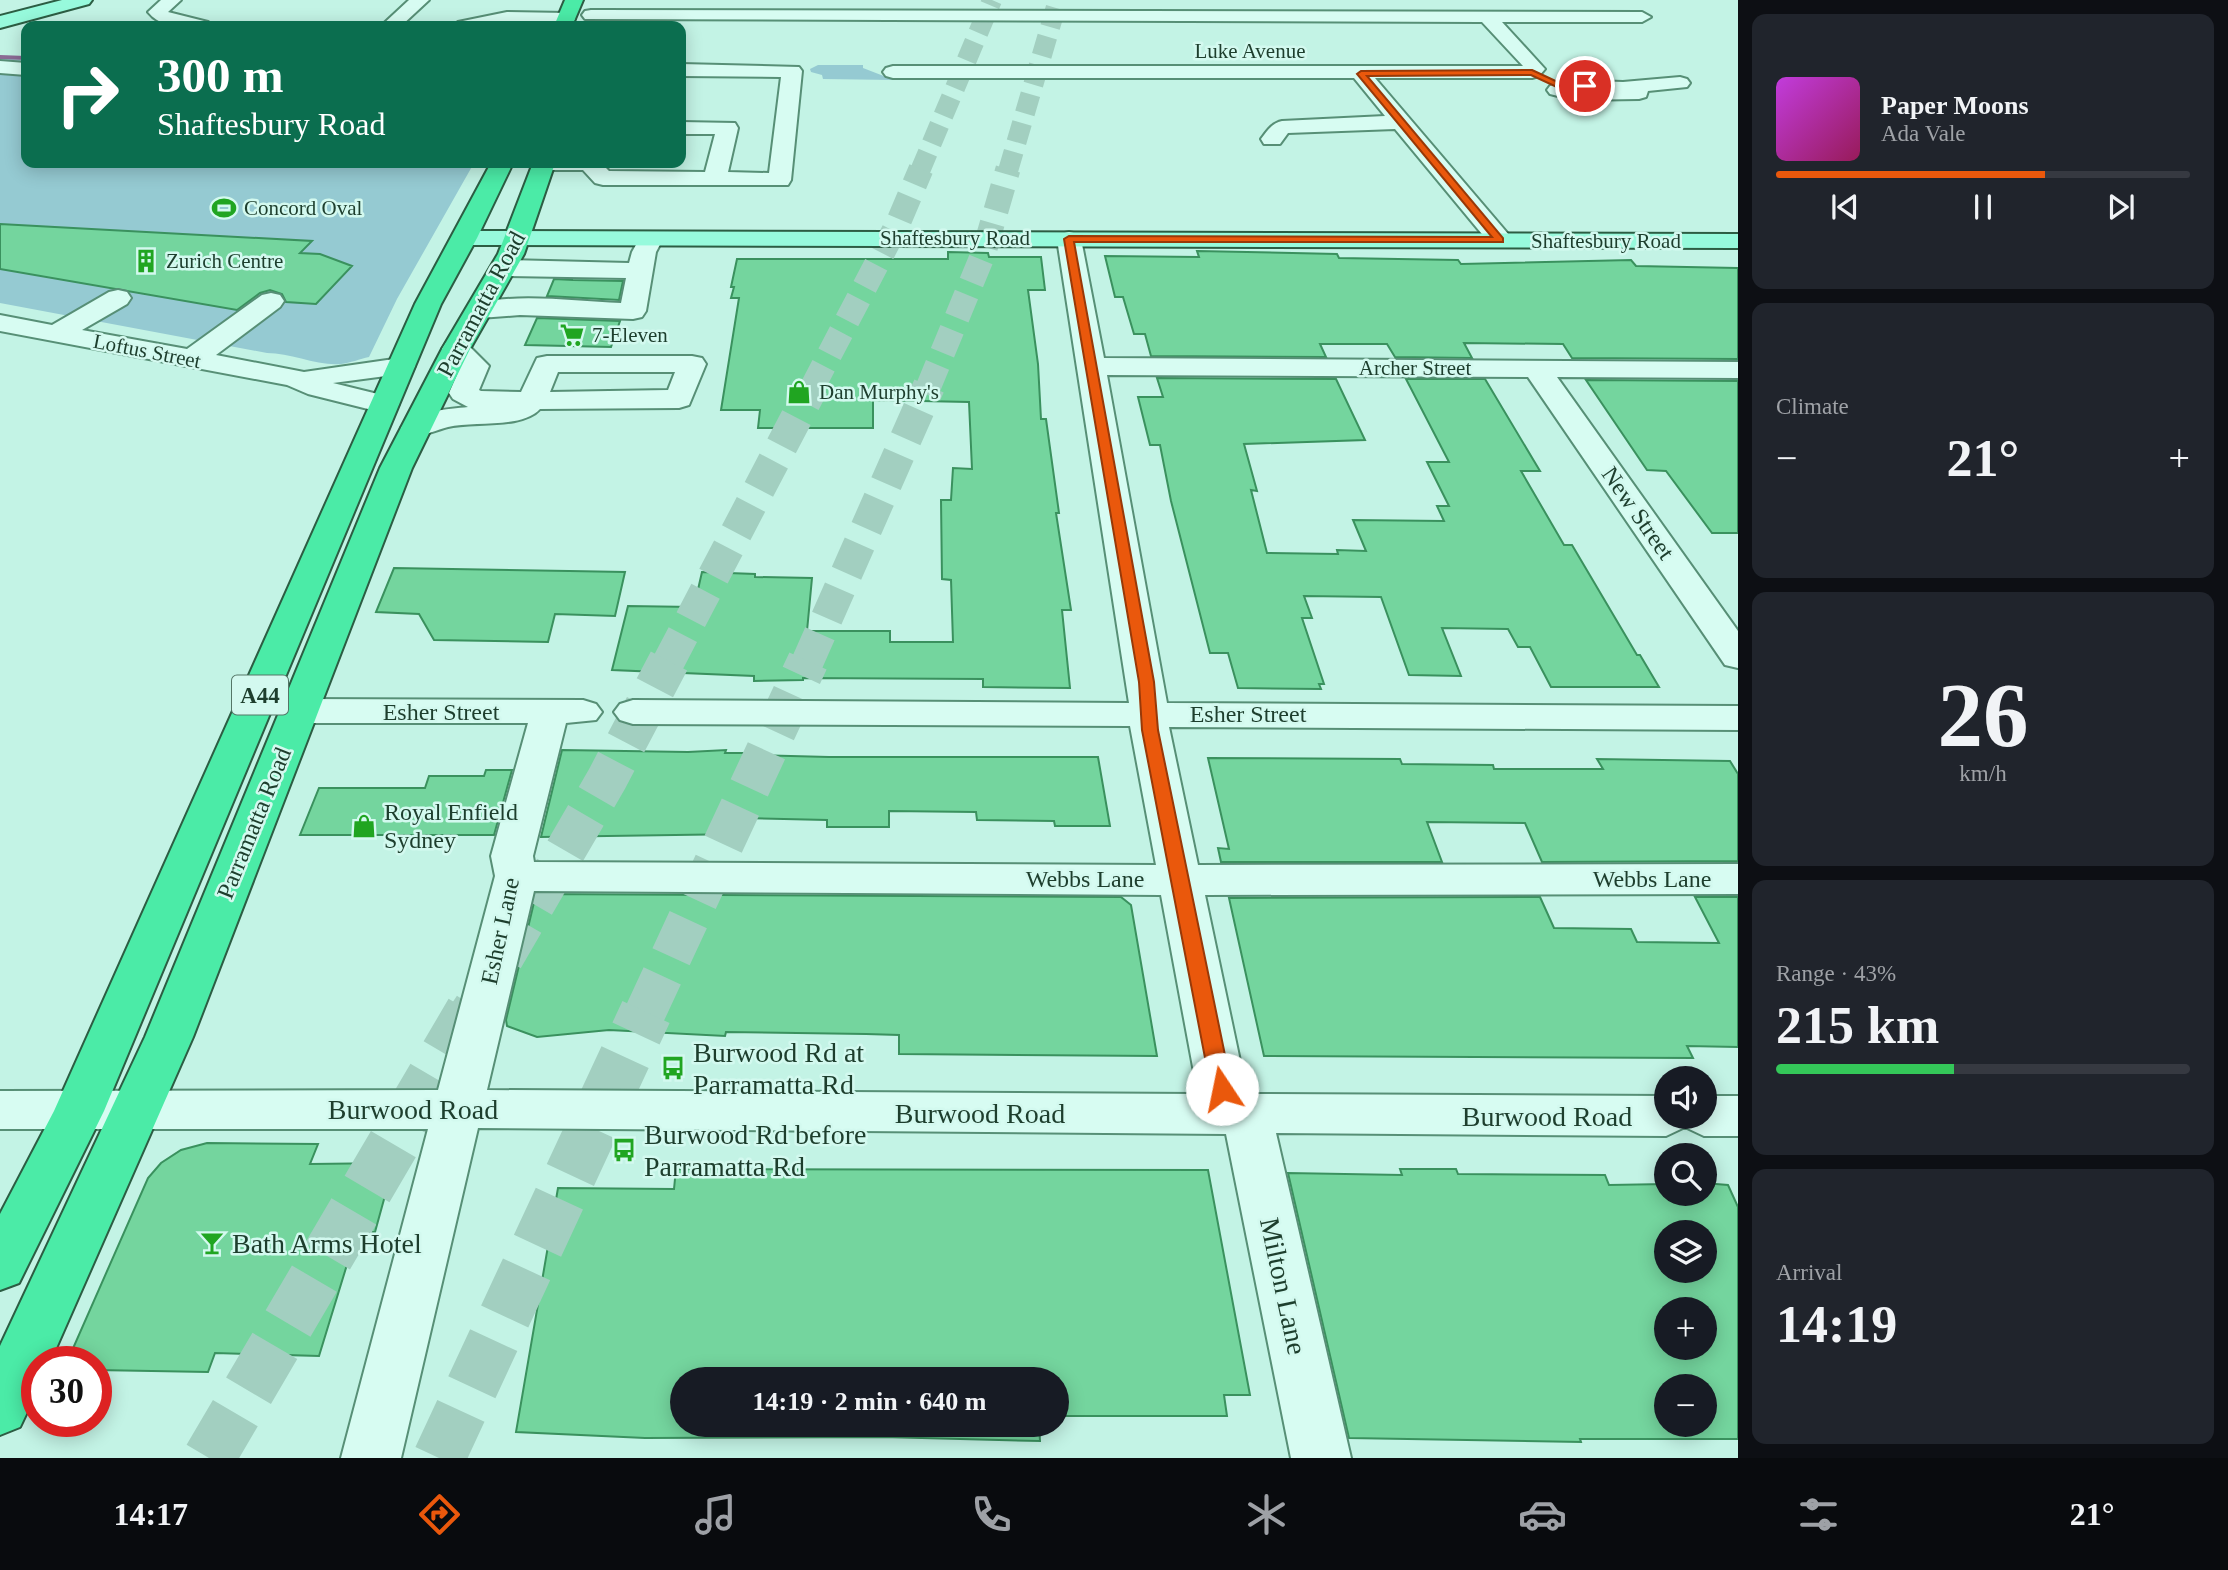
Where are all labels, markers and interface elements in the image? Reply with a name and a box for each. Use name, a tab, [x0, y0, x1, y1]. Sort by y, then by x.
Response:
street label: Luke Avenue	[1195, 39, 1306, 63]
text: 300 m	[157, 48, 284, 103]
icon: right	[42, 49, 133, 140]
pin	[1555, 56, 1615, 116]
icon: arrive	[1566, 67, 1604, 105]
text: Paper Moons	[1881, 91, 2029, 120]
text: Shaftesbury Road	[157, 106, 385, 142]
text: Ada Vale	[1881, 121, 1966, 146]
icon: previous	[1826, 188, 1864, 226]
icon: pause	[1964, 188, 2002, 226]
icon: next	[2102, 188, 2140, 226]
sports icon: Concord Oval	[210, 194, 238, 222]
place label: Concord Oval	[244, 196, 363, 220]
street label: Shaftesbury Road	[880, 226, 1030, 250]
street label: Parramatta Road	[432, 227, 530, 381]
street label: Shaftesbury Road	[1531, 229, 1681, 253]
building icon: Zurich Centre	[132, 247, 160, 275]
place label: Zurich Centre	[166, 249, 283, 273]
supermarket icon: 7-Eleven	[558, 321, 586, 349]
place label: 7-Eleven	[592, 323, 668, 347]
street label: Loftus Street	[91, 329, 203, 373]
street label: Archer Street	[1359, 356, 1471, 380]
shop icon: Dan Murphy's	[785, 378, 813, 406]
place label: Dan Murphy's	[819, 380, 939, 404]
text: Climate	[1776, 394, 1849, 419]
text: 21°	[1947, 430, 2019, 487]
text: −	[1776, 437, 1797, 479]
text: +	[2169, 437, 2190, 479]
street label: New Street	[1597, 462, 1680, 565]
text: 26	[1938, 665, 2029, 766]
road number: A44	[232, 676, 288, 715]
street label: Esher Street	[383, 699, 500, 725]
street label: Esher Street	[1190, 701, 1307, 727]
street label: Parramatta Road	[212, 744, 296, 902]
text: km/h	[1959, 761, 2007, 786]
place label: Royal Enfield Sydney	[384, 799, 518, 853]
shop icon: Royal Enfield Sydney	[350, 812, 378, 840]
street label: Webbs Lane	[1026, 866, 1144, 892]
street label: Webbs Lane	[1593, 866, 1711, 892]
street label: Esher Lane	[476, 875, 524, 987]
text: Range · 43%	[1776, 961, 1896, 986]
text: 215 km	[1776, 997, 1939, 1054]
place label: Burwood Rd at Parramatta Rd	[693, 1037, 864, 1100]
position arrow	[1185, 1052, 1259, 1126]
bus stop icon: Burwood Rd at Parramatta Rd	[659, 1054, 687, 1082]
map controls	[1654, 1066, 1717, 1437]
button: sound	[1654, 1066, 1717, 1129]
street label: Burwood Road	[328, 1094, 498, 1125]
street label: Burwood Road	[895, 1098, 1065, 1129]
street label: Burwood Road	[1462, 1101, 1632, 1132]
place label: Burwood Rd before Parramatta Rd	[644, 1119, 866, 1182]
bus stop icon: Burwood Rd before Parramatta Rd	[610, 1136, 638, 1164]
button: search	[1654, 1143, 1717, 1206]
street label: Milton Lane	[1254, 1215, 1313, 1357]
button: layers	[1654, 1220, 1717, 1283]
place label: Bath Arms Hotel	[232, 1228, 422, 1259]
bar icon: Bath Arms Hotel	[198, 1229, 226, 1257]
text: Arrival	[1776, 1260, 1842, 1285]
text: 14:19	[1776, 1296, 1897, 1353]
button: +	[1654, 1297, 1717, 1360]
speed limit sign: 30	[21, 1346, 112, 1437]
button: −	[1654, 1374, 1717, 1437]
text: 14:19 · 2 min · 640 m	[753, 1387, 987, 1416]
icon: directions	[415, 1490, 464, 1539]
icon: music	[691, 1490, 740, 1539]
icon: phone	[967, 1490, 1016, 1539]
icon: climate	[1242, 1490, 1291, 1539]
icon: car	[1518, 1490, 1567, 1539]
icon: filters	[1794, 1490, 1843, 1539]
text: 14:17	[113, 1496, 188, 1532]
text: 21°	[2070, 1496, 2115, 1532]

